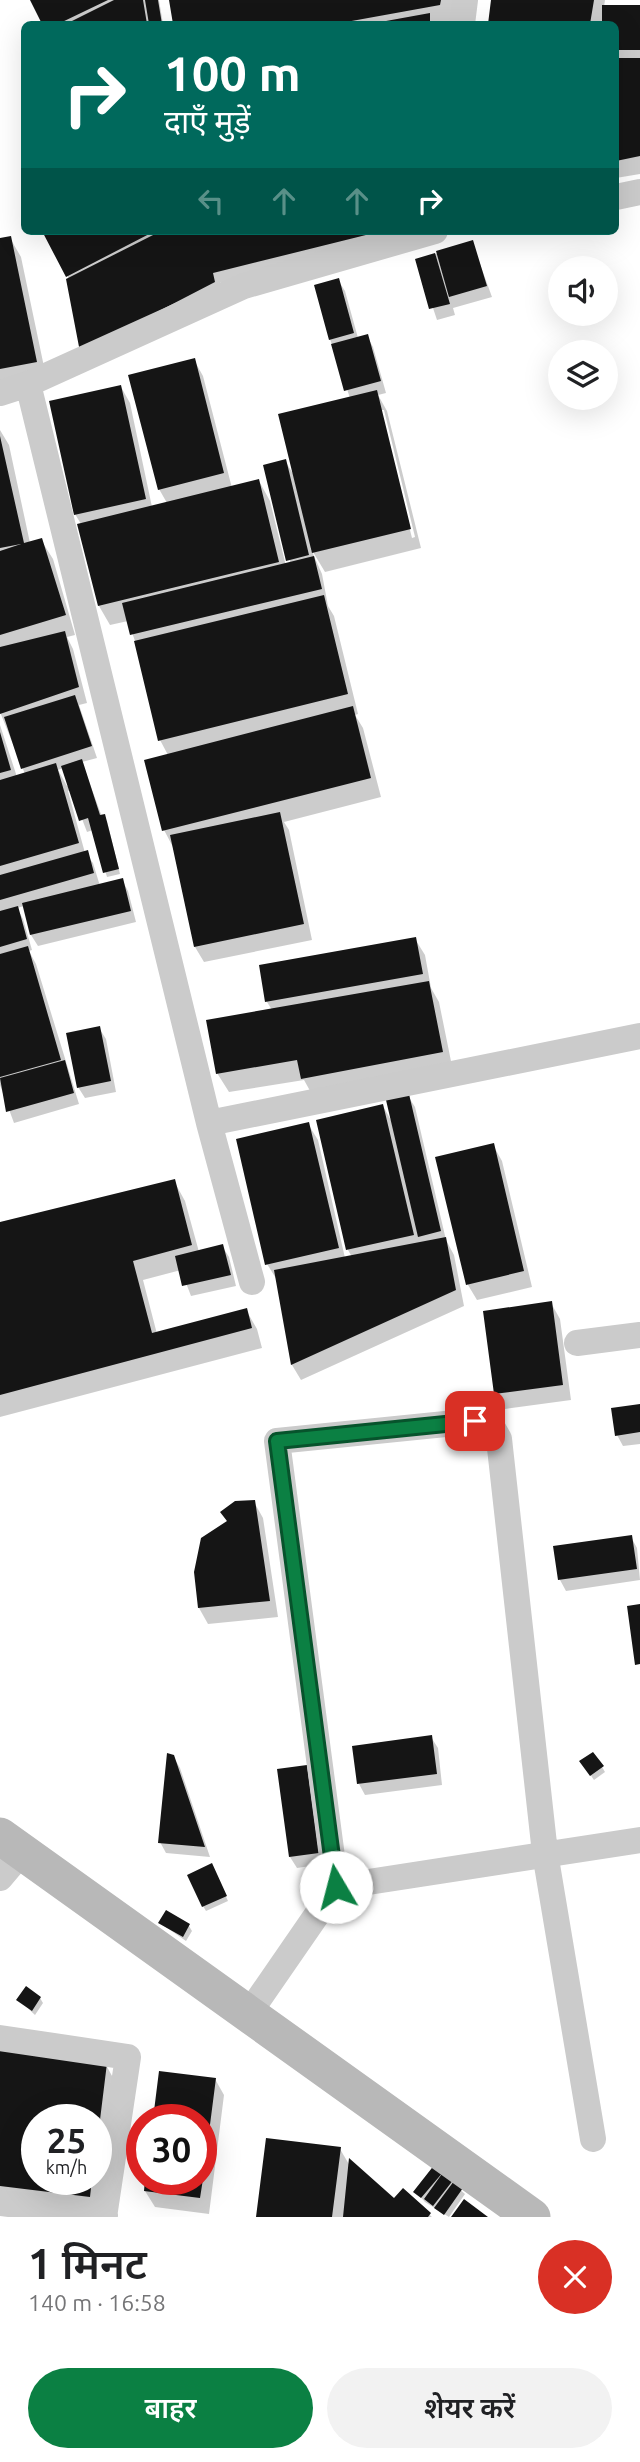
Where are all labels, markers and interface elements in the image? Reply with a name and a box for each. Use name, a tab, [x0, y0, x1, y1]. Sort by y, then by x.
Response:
text: 100 m	[164, 45, 301, 100]
icon: right	[49, 49, 140, 140]
text: दाएँ मुड़ें	[164, 103, 251, 139]
icon: left	[192, 182, 230, 220]
icon: ahead	[265, 182, 303, 220]
icon: ahead	[338, 182, 376, 220]
icon: right	[411, 182, 449, 220]
map controls	[548, 256, 618, 410]
button: sound	[548, 256, 618, 326]
button: layers	[548, 340, 618, 410]
pin	[445, 1391, 505, 1451]
icon: arrive	[456, 1402, 494, 1440]
position arrow	[299, 1850, 373, 1924]
speed limit sign: 30	[126, 2104, 217, 2195]
text: 25	[47, 2120, 86, 2160]
text: km/h	[46, 2157, 87, 2177]
text: 1 मिनट	[28, 2240, 147, 2287]
button: close	[538, 2240, 612, 2314]
text: 140 m · 16:58	[28, 2290, 166, 2315]
button: बाहर	[28, 2368, 313, 2448]
button: शेयर करें	[327, 2368, 612, 2448]

